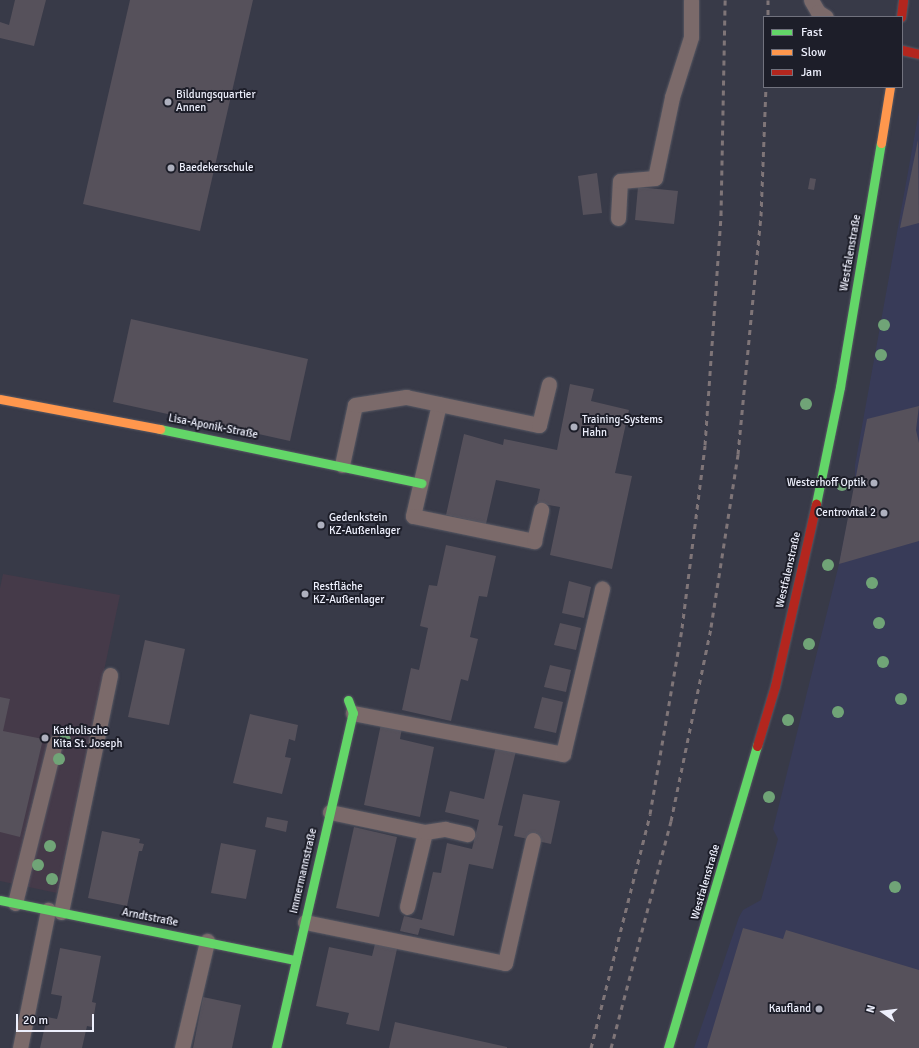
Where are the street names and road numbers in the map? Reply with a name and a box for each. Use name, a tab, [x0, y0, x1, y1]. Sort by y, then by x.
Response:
street label: Westfalenstraße	[838, 214, 864, 292]
street label: Lisa-Aponik-Straße	[167, 412, 259, 442]
street label: Westfalenstraße	[774, 531, 804, 609]
street label: Immermannstraße	[288, 827, 320, 915]
street label: Westfalenstraße	[689, 843, 723, 921]
street label: Arndtstraße	[121, 906, 179, 930]

